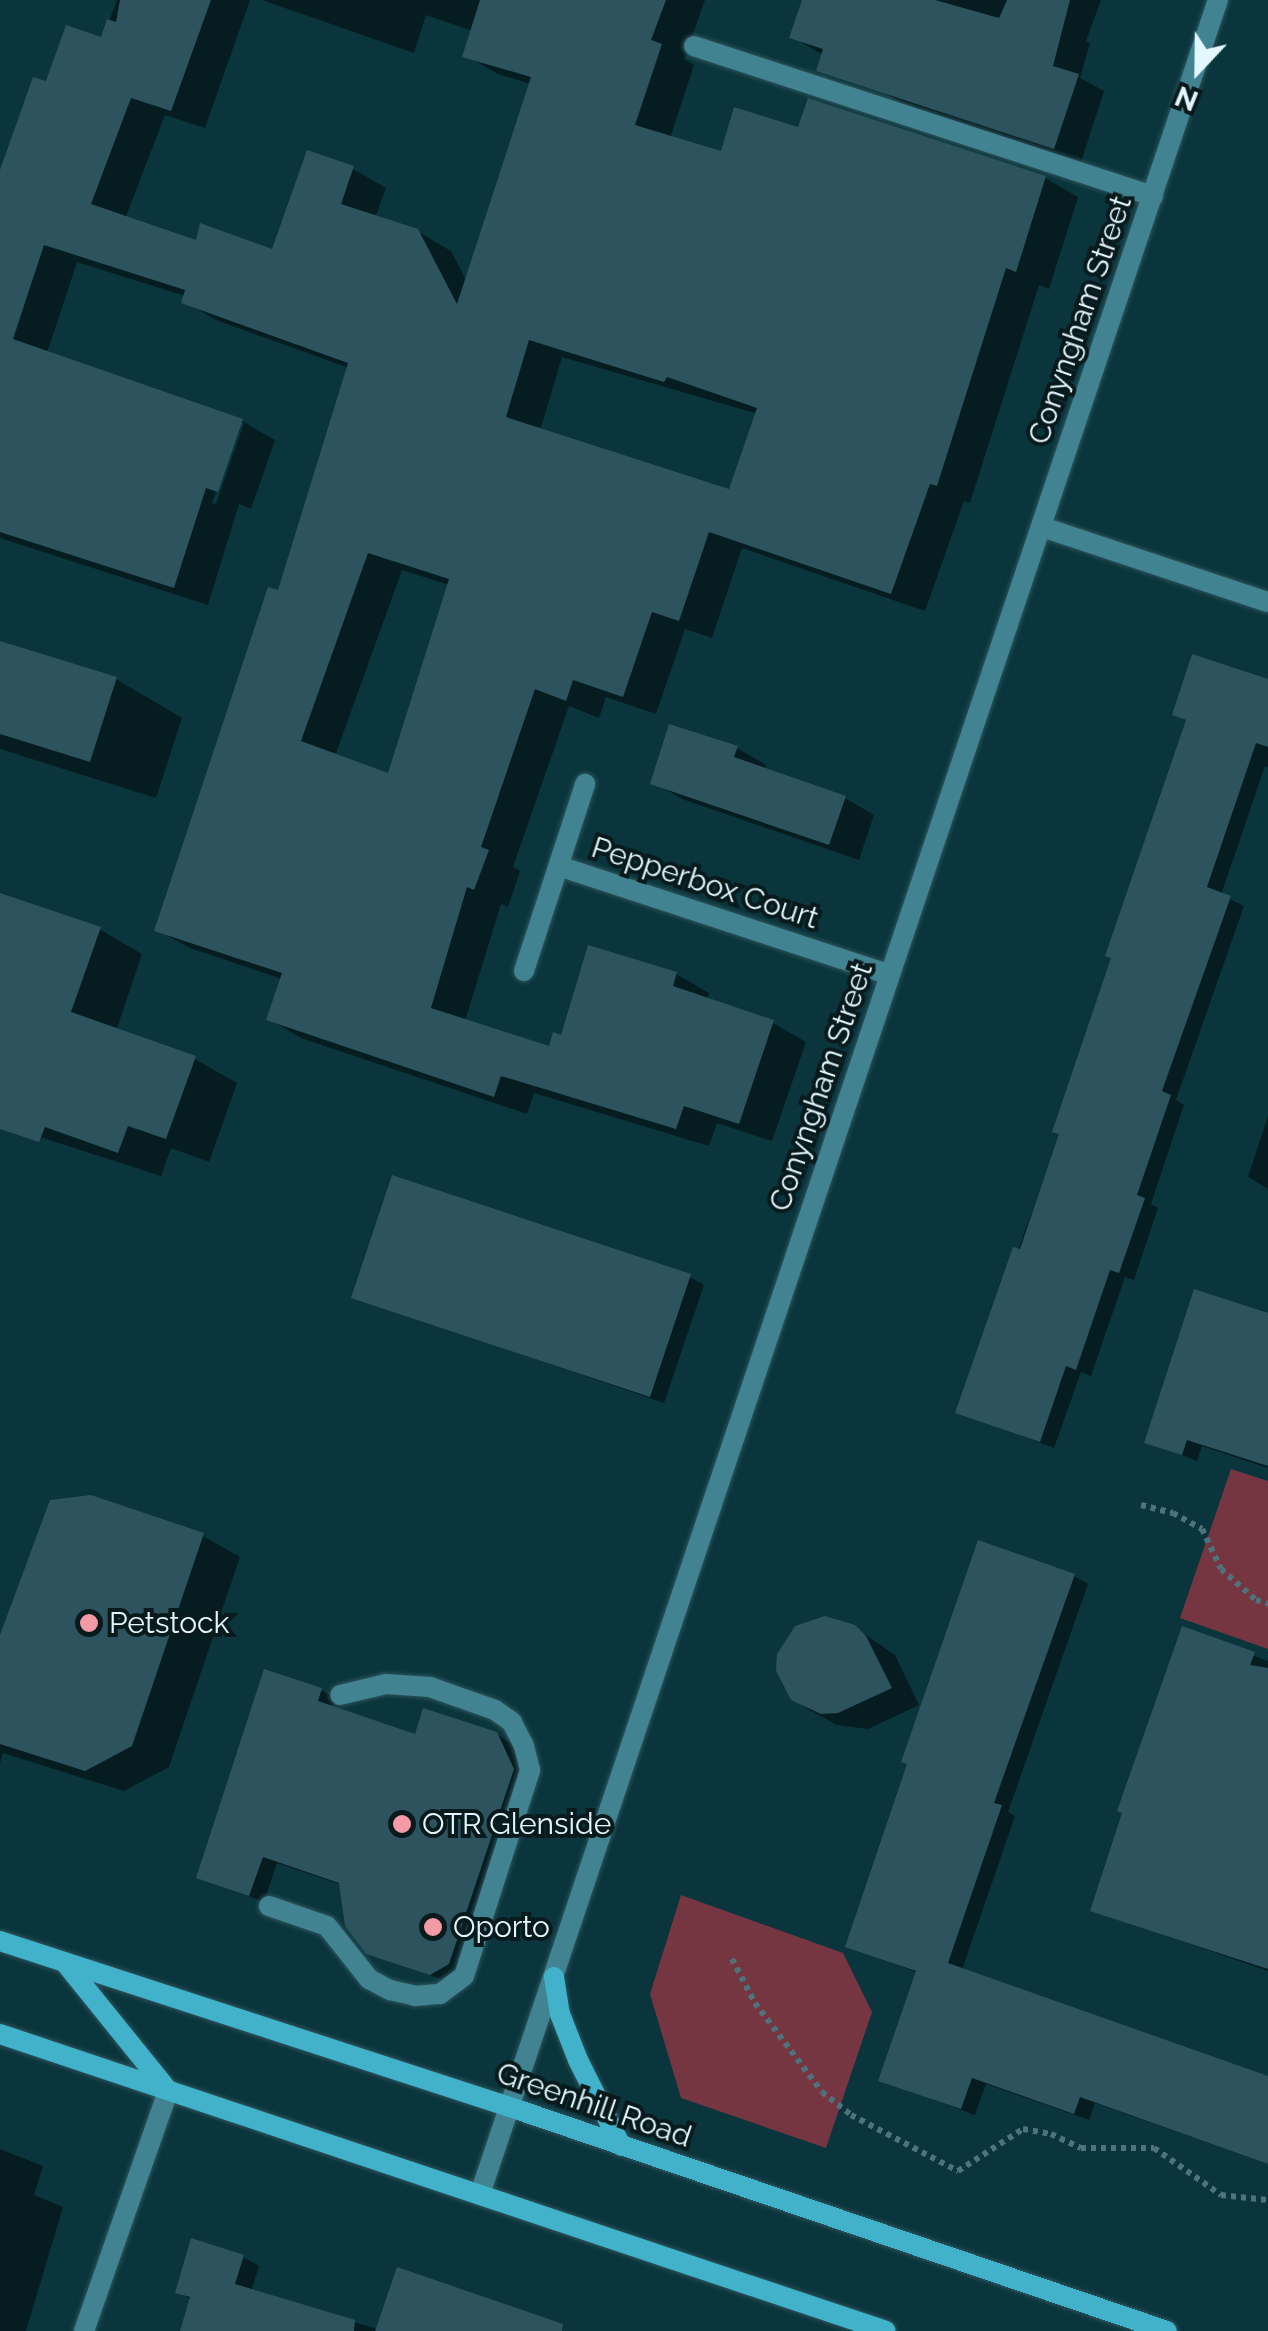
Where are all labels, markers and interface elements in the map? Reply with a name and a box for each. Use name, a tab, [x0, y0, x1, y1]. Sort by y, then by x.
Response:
north arrow	[1148, 20, 1248, 120]
text: N	[1170, 79, 1203, 118]
street label: Conyngham Street	[1021, 191, 1139, 449]
street label: Pepperbox Court	[587, 829, 823, 937]
street label: Conyngham Street	[762, 958, 880, 1216]
place label: Petstock	[109, 1605, 229, 1641]
marker: Petstock	[78, 1612, 100, 1634]
place label: OTR Glenside	[422, 1806, 611, 1842]
marker: OTR Glenside	[391, 1813, 413, 1835]
place label: Oporto	[453, 1909, 550, 1945]
marker: Oporto	[422, 1916, 444, 1938]
street label: Greenhill Road	[492, 2055, 696, 2155]

